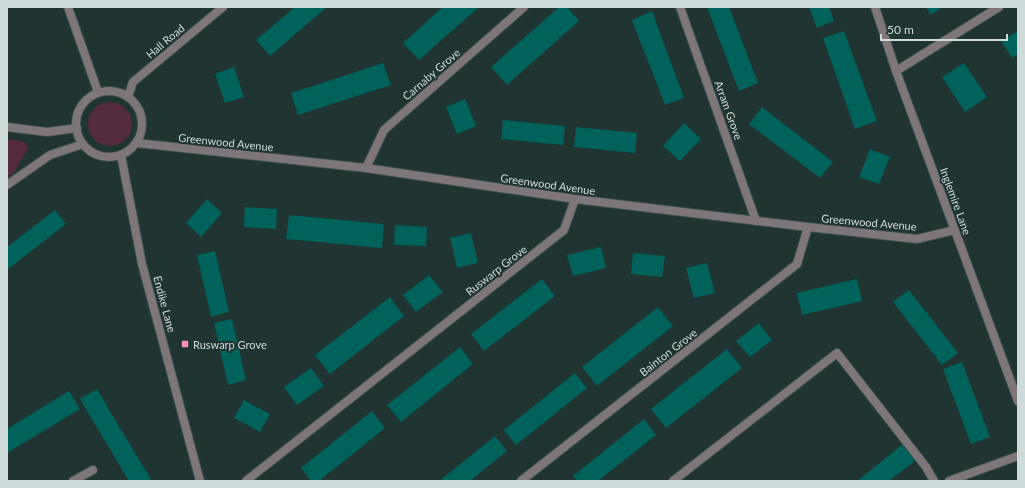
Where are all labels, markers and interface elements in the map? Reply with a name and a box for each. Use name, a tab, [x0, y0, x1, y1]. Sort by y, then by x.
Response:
scale bar	[881, 16, 1007, 42]
street label: Hall Road	[143, 21, 187, 61]
text: 50 m	[887, 22, 914, 37]
street label: Carnaby Grove	[400, 45, 462, 102]
street label: Arram Grove	[712, 79, 746, 141]
street label: Greenwood Avenue	[178, 131, 274, 153]
street label: Inglemire Lane	[938, 166, 974, 236]
street label: Greenwood Avenue	[500, 171, 596, 197]
street label: Greenwood Avenue	[821, 211, 917, 233]
street label: Ruswarp Grove	[463, 242, 529, 298]
street label: Endike Lane	[151, 274, 179, 334]
street label: Bainton Grove	[637, 325, 700, 379]
place label: Ruswarp Grove	[193, 338, 267, 351]
marker: Ruswarp Grove	[180, 339, 190, 349]

